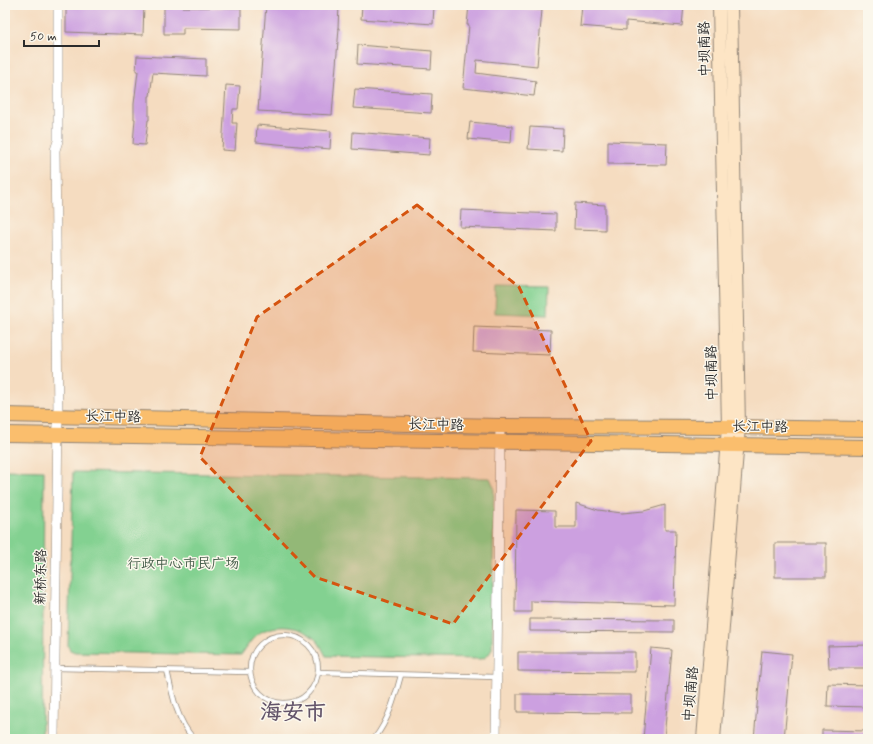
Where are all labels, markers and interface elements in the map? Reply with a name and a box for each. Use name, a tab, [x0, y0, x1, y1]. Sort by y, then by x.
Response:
street label: 中坝南路	[696, 21, 714, 77]
scale bar	[24, 22, 99, 48]
text: 50 m	[30, 29, 57, 45]
street label: 中坝南路	[703, 345, 721, 401]
street label: 长江中路	[85, 408, 141, 426]
street label: 长江中路	[408, 416, 464, 434]
street label: 长江中路	[732, 418, 788, 436]
street label: 新桥东路	[32, 549, 50, 605]
park label: 行政中心市民广场	[127, 555, 239, 573]
street label: 中坝南路	[680, 665, 702, 723]
district label: 海安市	[260, 699, 326, 727]

